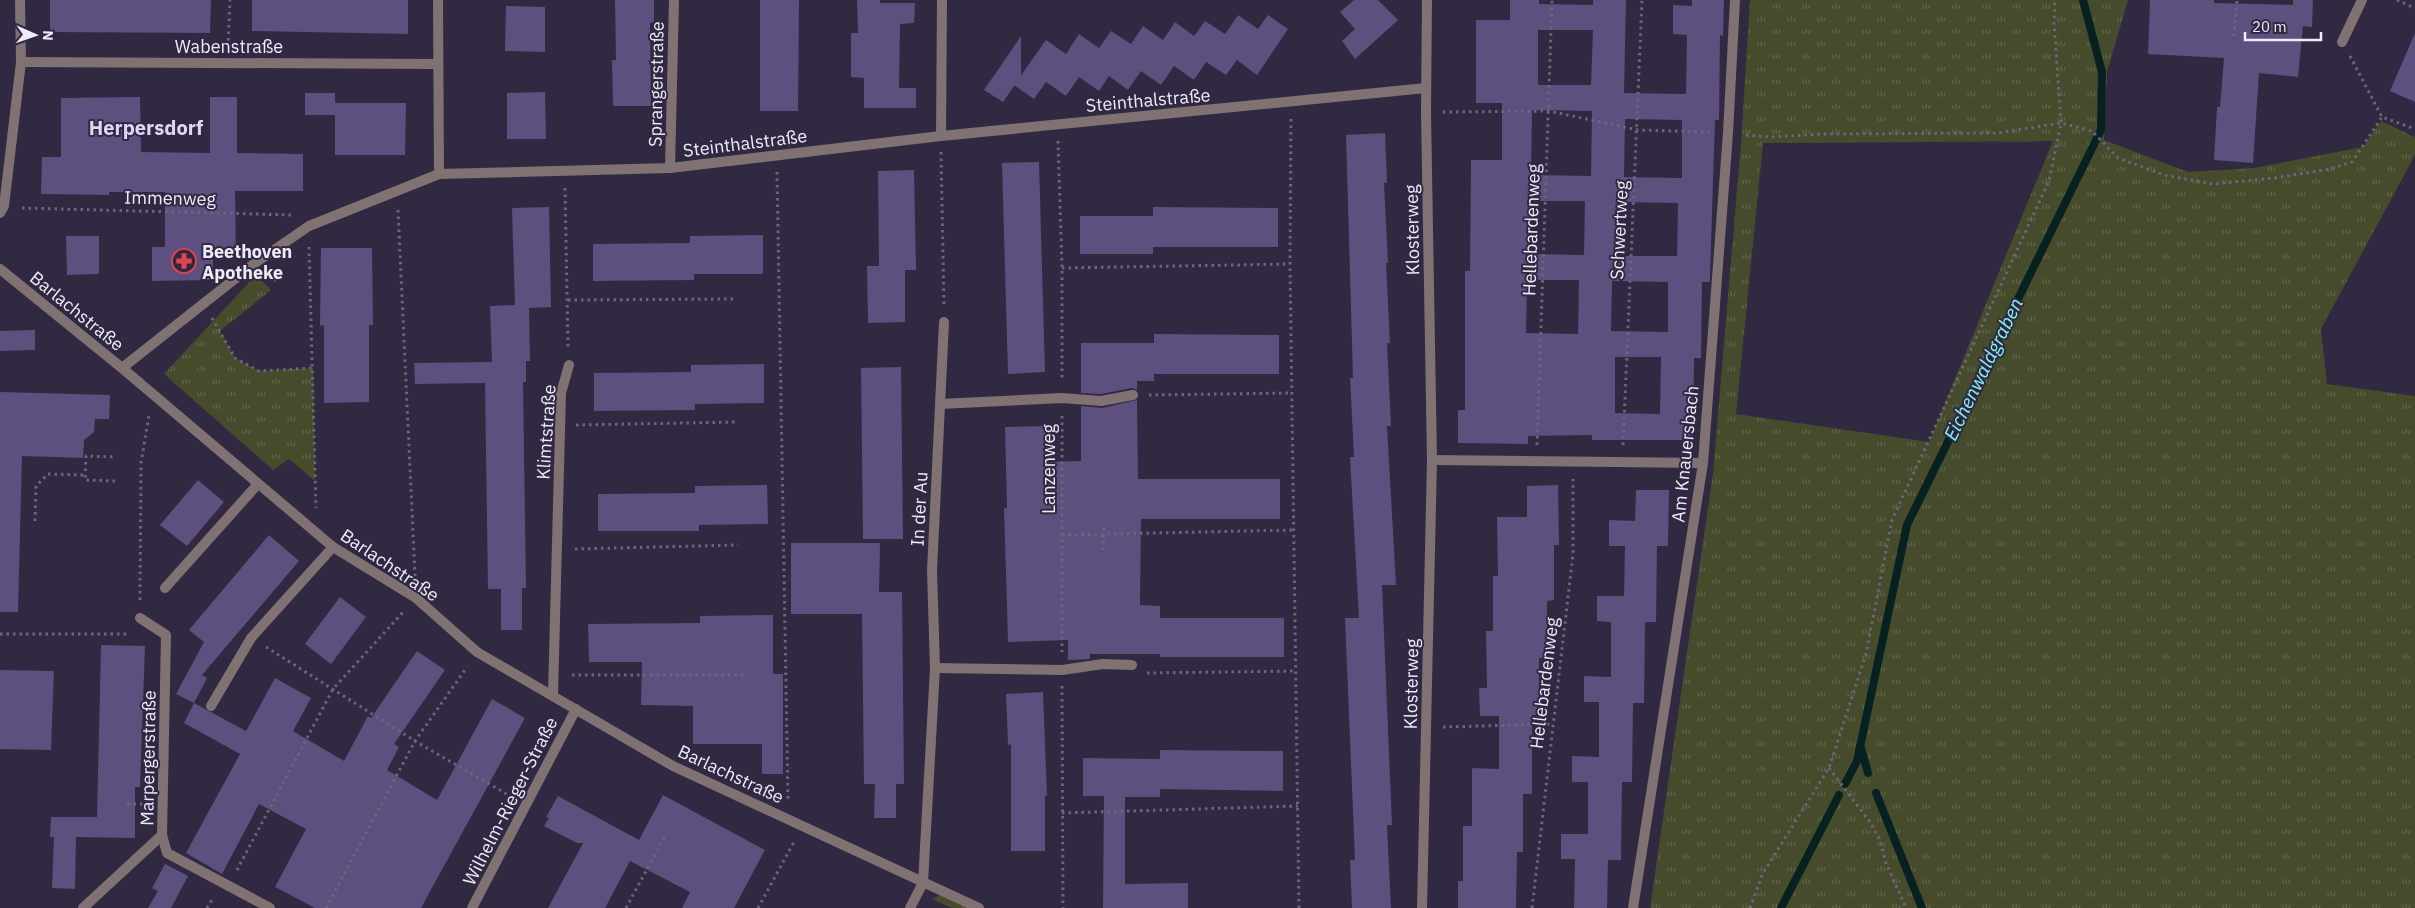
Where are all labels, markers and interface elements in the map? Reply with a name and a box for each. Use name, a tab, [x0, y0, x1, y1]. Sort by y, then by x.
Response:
north arrow	[10, 10, 60, 60]
scale bar	[2245, 10, 2321, 42]
text: 20 m	[2252, 17, 2287, 36]
street label: Sprangerstraße	[643, 21, 669, 147]
text: N	[39, 30, 57, 41]
street label: Wabenstraße	[175, 35, 283, 58]
street label: Steinthalstraße	[1085, 83, 1211, 117]
district label: Herpersdorf	[89, 114, 203, 141]
street label: Steinthalstraße	[682, 124, 808, 162]
street label: Hellebardenweg	[1517, 163, 1545, 297]
street label: Schwertweg	[1605, 179, 1633, 280]
street label: Klosterweg	[1400, 184, 1424, 276]
street label: Immenweg	[124, 186, 217, 210]
place label: Beethoven Apotheke	[202, 240, 292, 284]
pharmacy icon: Beethoven Apotheke	[171, 248, 197, 274]
street label: Barlachstraße	[25, 266, 129, 356]
water label: Eichenwaldgraben	[1938, 294, 2028, 444]
street label: Klimtstraße	[531, 384, 561, 480]
street label: Am Knauersbach	[1666, 384, 1704, 524]
street label: Lanzenweg	[1037, 423, 1060, 514]
street label: In der Au	[906, 471, 932, 547]
street label: Barlachstraße	[336, 524, 444, 607]
street label: Hellebardenweg	[1525, 615, 1564, 750]
street label: Klosterweg	[1399, 638, 1423, 730]
street label: Marpergerstraße	[135, 690, 161, 826]
street label: Wilhelm-Rieger-Straße	[458, 713, 562, 889]
street label: Barlachstraße	[674, 739, 788, 809]

